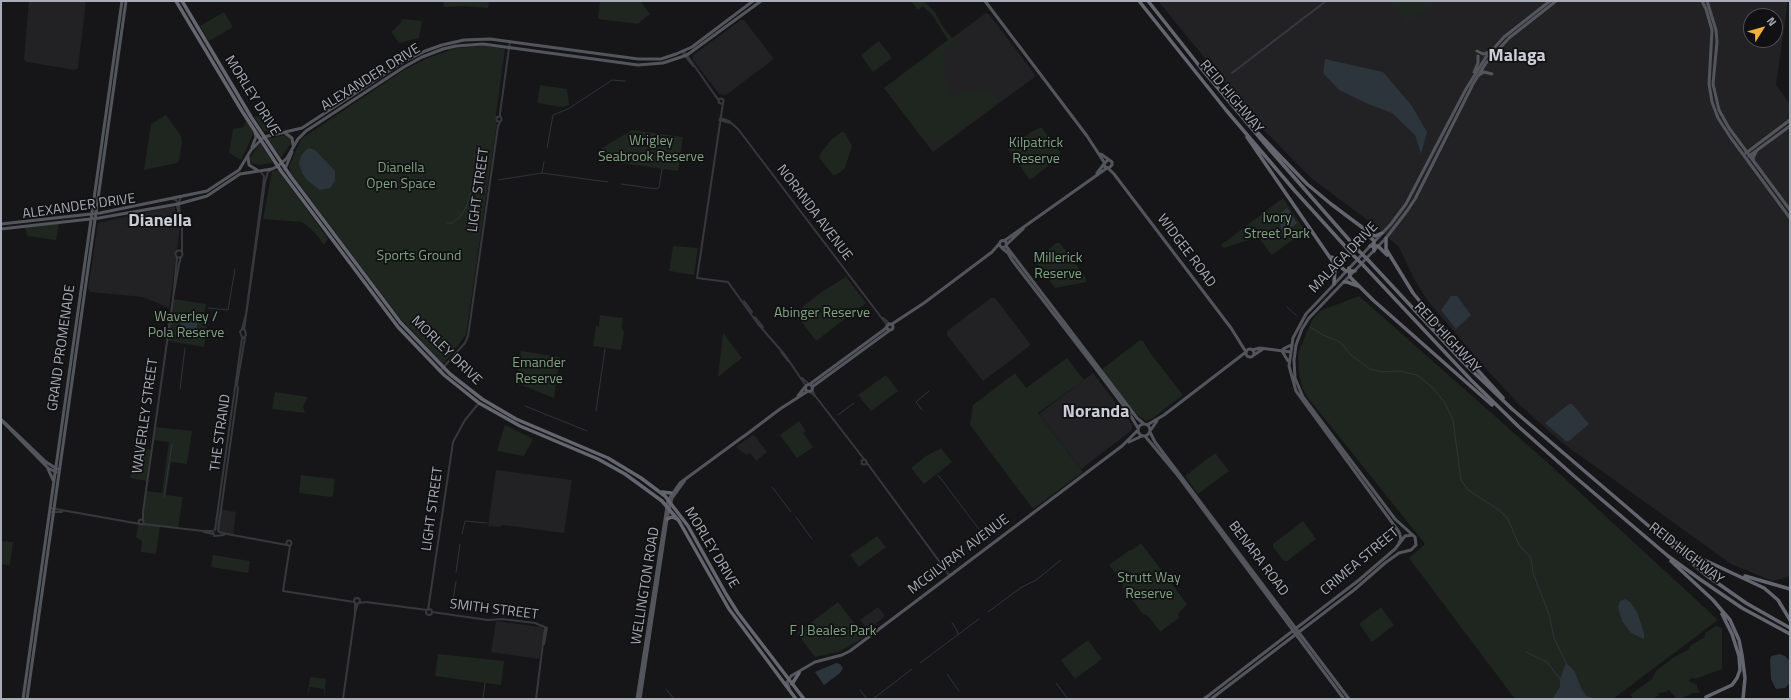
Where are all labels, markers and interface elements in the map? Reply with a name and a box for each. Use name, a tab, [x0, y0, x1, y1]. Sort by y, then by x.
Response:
north arrow	[1743, 8, 1783, 48]
text: N	[1763, 14, 1780, 29]
street label: ALEXANDER DRIVE	[318, 41, 424, 115]
district label: Malaga	[1488, 46, 1546, 68]
street label: MORLEY DRIVE	[221, 53, 283, 139]
street label: REID HIGHWAY	[1196, 57, 1266, 137]
park label: Wrigley Seabrook Reserve	[598, 134, 704, 166]
park label: Kilpatrick Reserve	[1009, 136, 1063, 168]
street label: LIGHT STREET	[465, 147, 493, 233]
park label: Dianella Open Space	[366, 161, 436, 194]
street label: NORANDA AVENUE	[773, 162, 855, 264]
street label: ALEXANDER DRIVE	[21, 191, 137, 223]
district label: Dianella	[128, 211, 192, 233]
street label: WIDGEE ROAD	[1153, 211, 1219, 291]
park label: Ivory Street Park	[1244, 211, 1310, 244]
street label: MALAGA DRIVE	[1306, 219, 1382, 297]
park label: Sports Ground	[377, 249, 461, 265]
park label: Millerick Reserve	[1033, 251, 1083, 284]
street label: GRAND PROMENADE	[45, 284, 79, 412]
street label: REID HIGHWAY	[1410, 299, 1484, 377]
park label: Abinger Reserve	[774, 306, 870, 322]
park label: Waverley / Pola Reserve	[148, 310, 224, 342]
street label: MORLEY DRIVE	[407, 313, 485, 389]
park label: Emander Reserve	[512, 356, 566, 388]
street label: WAVERLEY STREET	[130, 357, 162, 475]
street label: THE STRAND	[207, 393, 235, 473]
district label: Noranda	[1063, 402, 1129, 424]
street label: LIGHT STREET	[419, 466, 447, 552]
street label: MORLEY DRIVE	[680, 504, 742, 592]
street label: MCGILVRAY AVENUE	[905, 512, 1013, 598]
street label: BENARA ROAD	[1224, 518, 1292, 600]
street label: REID HIGHWAY	[1645, 520, 1727, 588]
street label: CRIMEA STREET	[1317, 524, 1403, 600]
street label: WELLINGTON ROAD	[628, 526, 664, 646]
park label: Strutt Way Reserve	[1117, 571, 1181, 604]
street label: SMITH STREET	[449, 596, 539, 624]
park label: F J Beales Park	[790, 624, 876, 640]

